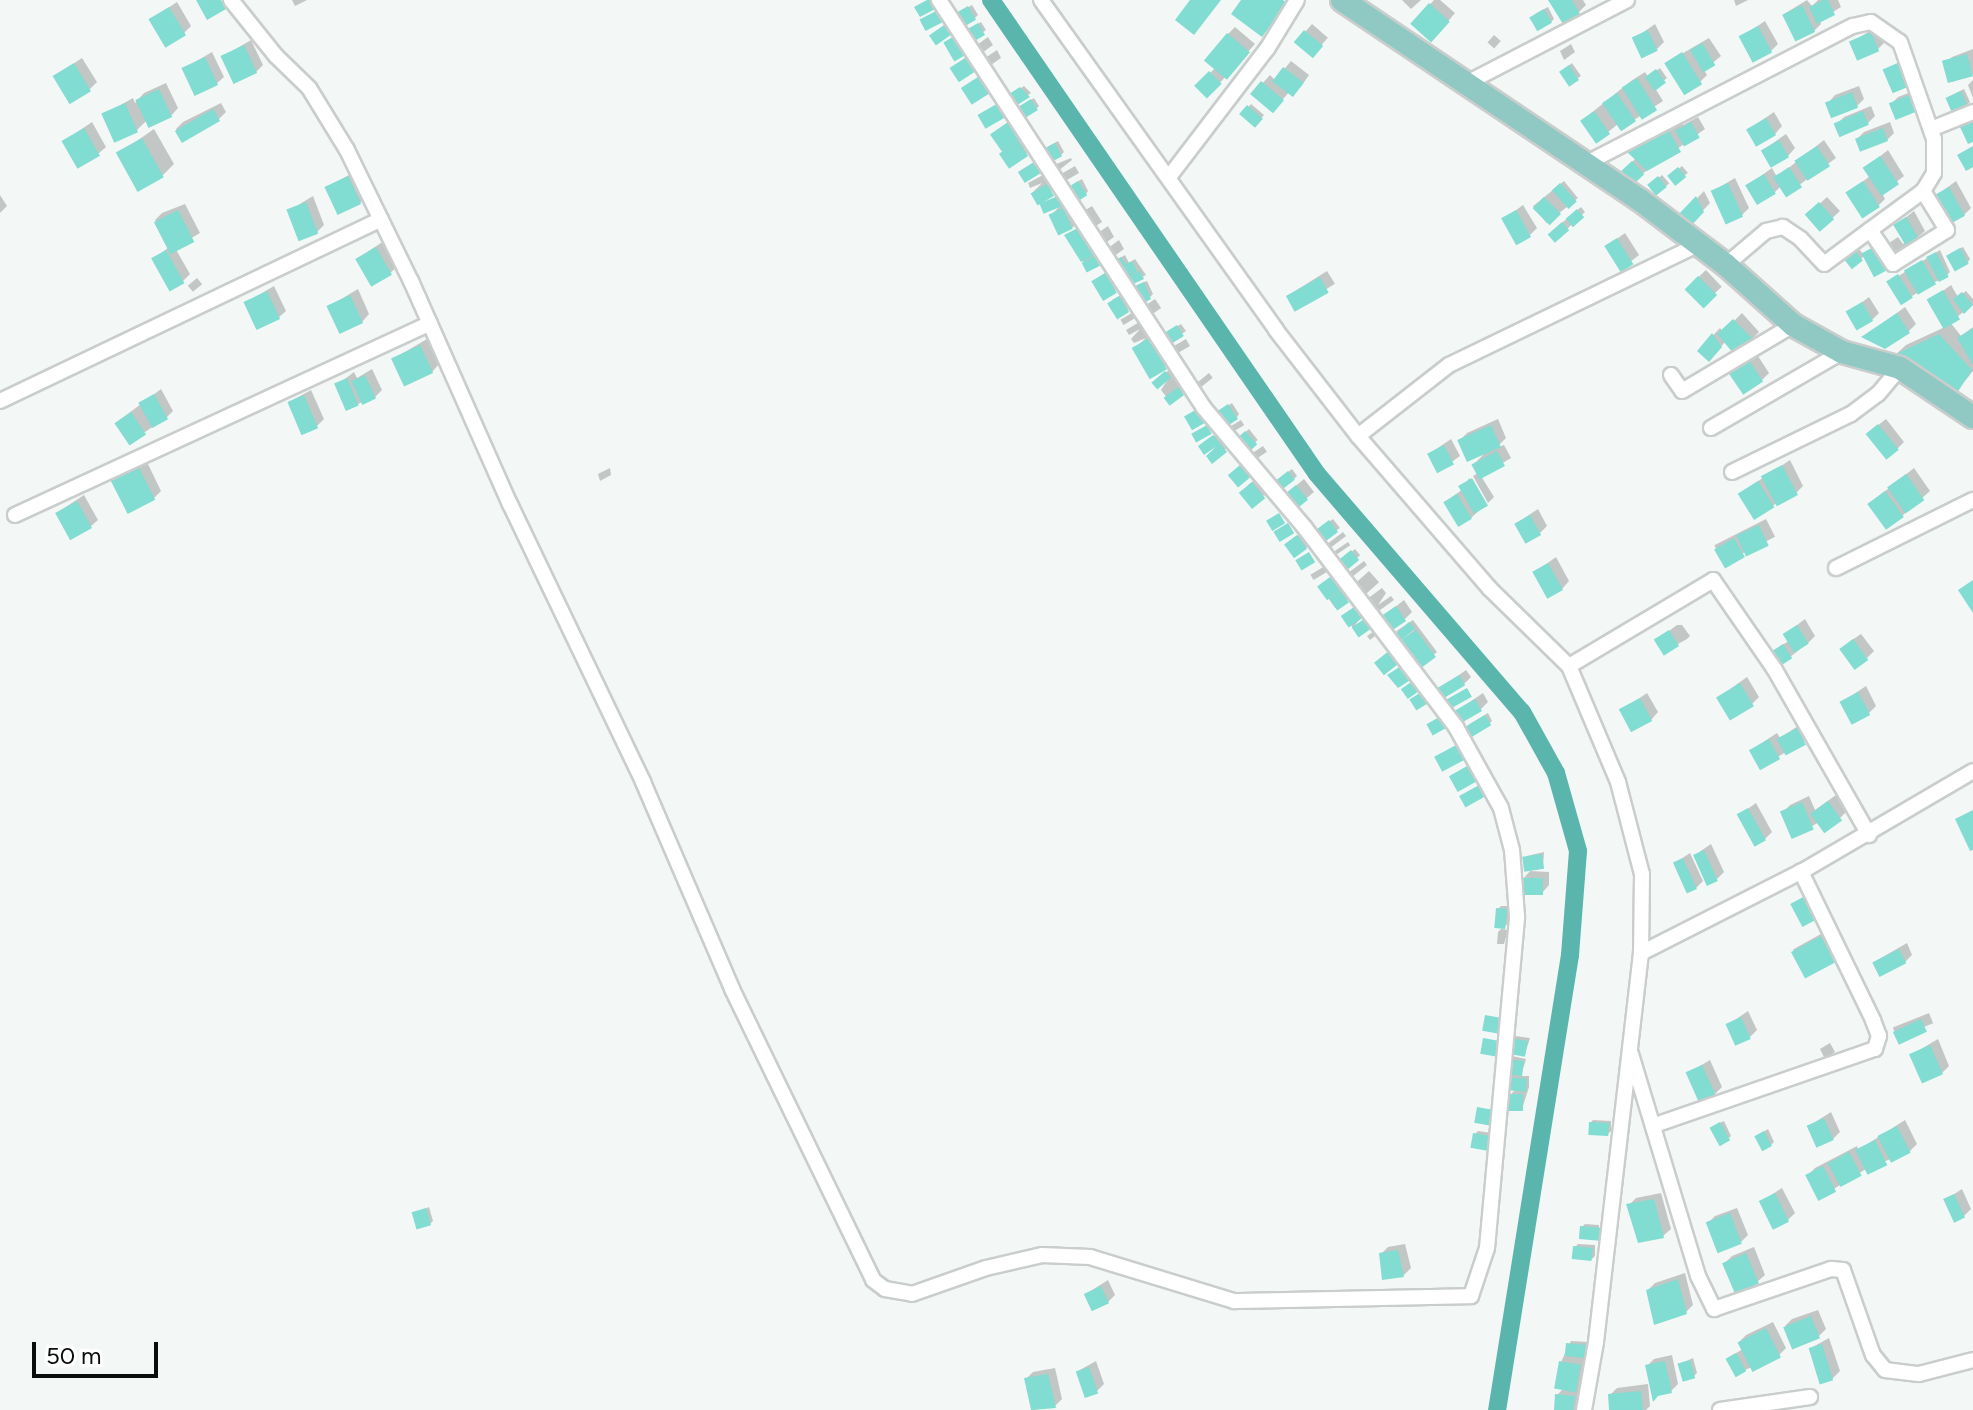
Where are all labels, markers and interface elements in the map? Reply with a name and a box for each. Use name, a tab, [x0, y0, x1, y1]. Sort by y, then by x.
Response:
scale bar	[36, 1326, 162, 1376]
text: 50 m	[46, 1341, 102, 1370]

